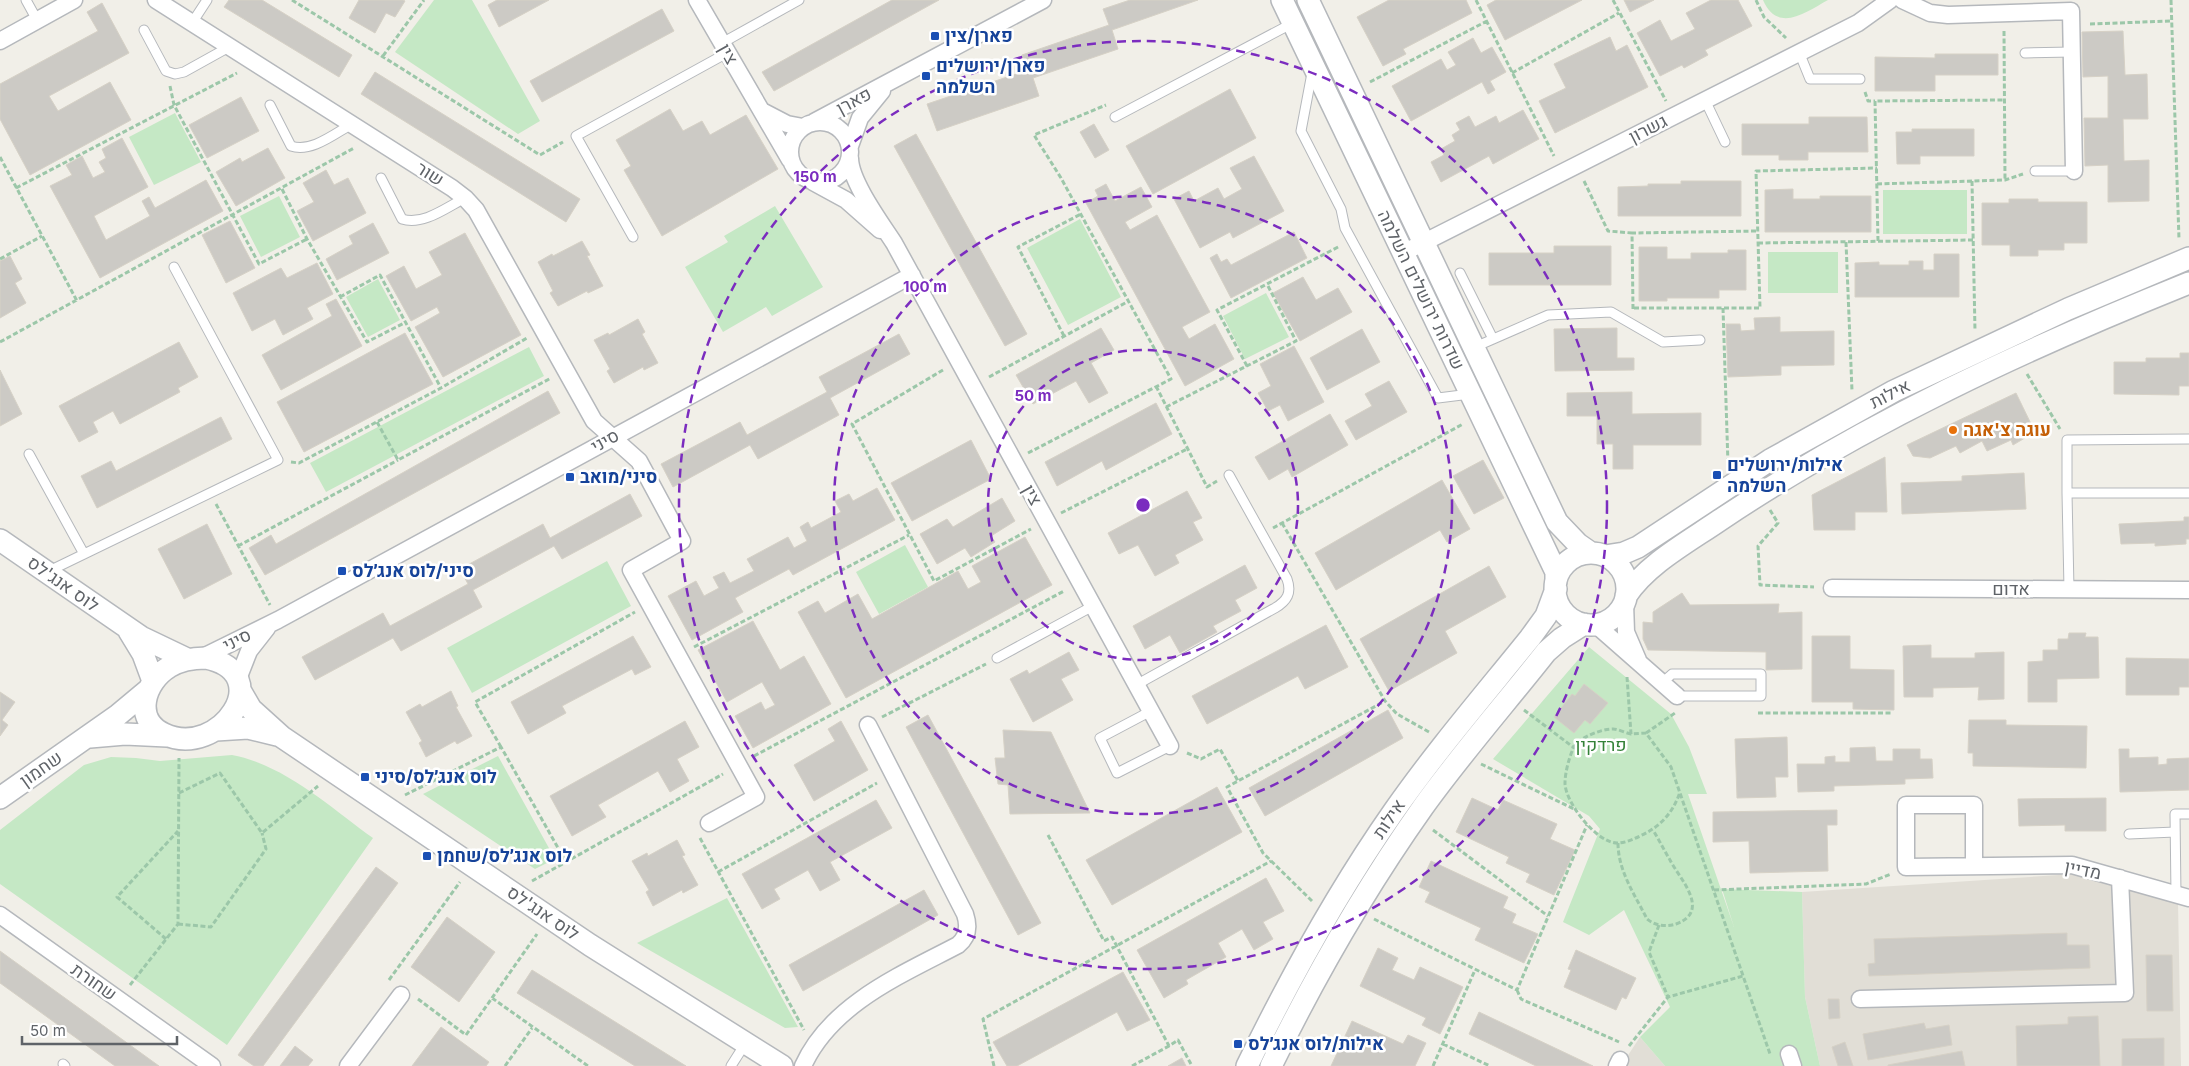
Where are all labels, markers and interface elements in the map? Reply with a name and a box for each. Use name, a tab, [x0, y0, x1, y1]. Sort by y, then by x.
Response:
place label: פארן/צין	[945, 25, 1013, 46]
marker: פארן/צין	[929, 30, 941, 42]
street label: צין	[714, 40, 743, 68]
place label: פארן/ירושלים השלמה	[936, 55, 1045, 97]
marker: פארן/ירושלים השלמה	[920, 70, 932, 82]
street label: פארן	[833, 83, 875, 118]
street label: גשרון	[1625, 110, 1671, 147]
street label: שור	[413, 157, 448, 190]
text: 150 m	[793, 167, 837, 186]
street label: שדרות ירושלים השלמה	[1374, 206, 1469, 373]
text: 100 m	[903, 277, 947, 296]
street label: אילות	[1866, 374, 1914, 413]
text: 50 m	[1015, 386, 1051, 405]
place label: עוגה צ'אגה	[1963, 419, 2051, 440]
street label: סיני	[587, 424, 622, 457]
marker: עוגה צ'אגה	[1947, 424, 1959, 436]
place label: אילות/ירושלים השלמה	[1727, 454, 1843, 496]
place label: סיני/מואב	[580, 466, 657, 487]
marker: אילות/ירושלים השלמה	[1711, 469, 1723, 481]
marker: סיני/מואב	[564, 471, 576, 483]
street label: צין	[1018, 481, 1047, 509]
centre of rings	[1134, 496, 1152, 514]
street label: לוס אנג'לס	[24, 551, 103, 616]
place label: סיני/לוס אנג׳לס	[352, 560, 474, 581]
marker: סיני/לוס אנג׳לס	[336, 565, 348, 577]
street label: אדום	[1992, 578, 2030, 599]
street label: סיני	[219, 624, 254, 655]
park label: פרדקין	[1575, 734, 1627, 755]
street label: שחמון	[15, 746, 66, 791]
place label: לוס אנג׳לס/סיני	[375, 766, 497, 787]
marker: לוס אנג׳לס/סיני	[359, 771, 371, 783]
street label: אילות	[1368, 795, 1409, 842]
place label: לוס אנג׳לס/שחמן	[437, 845, 572, 866]
marker: לוס אנג׳לס/שחמן	[421, 850, 433, 862]
street label: מדיין	[2063, 856, 2103, 883]
street label: לוס אנג'לס	[503, 881, 583, 944]
street label: שחורת	[68, 958, 121, 1005]
scale bar	[22, 1014, 178, 1046]
text: 50 m	[30, 1021, 66, 1040]
place label: אילות/לוס אנג׳לס	[1248, 1033, 1384, 1054]
marker: אילות/לוס אנג׳לס	[1232, 1038, 1244, 1050]

